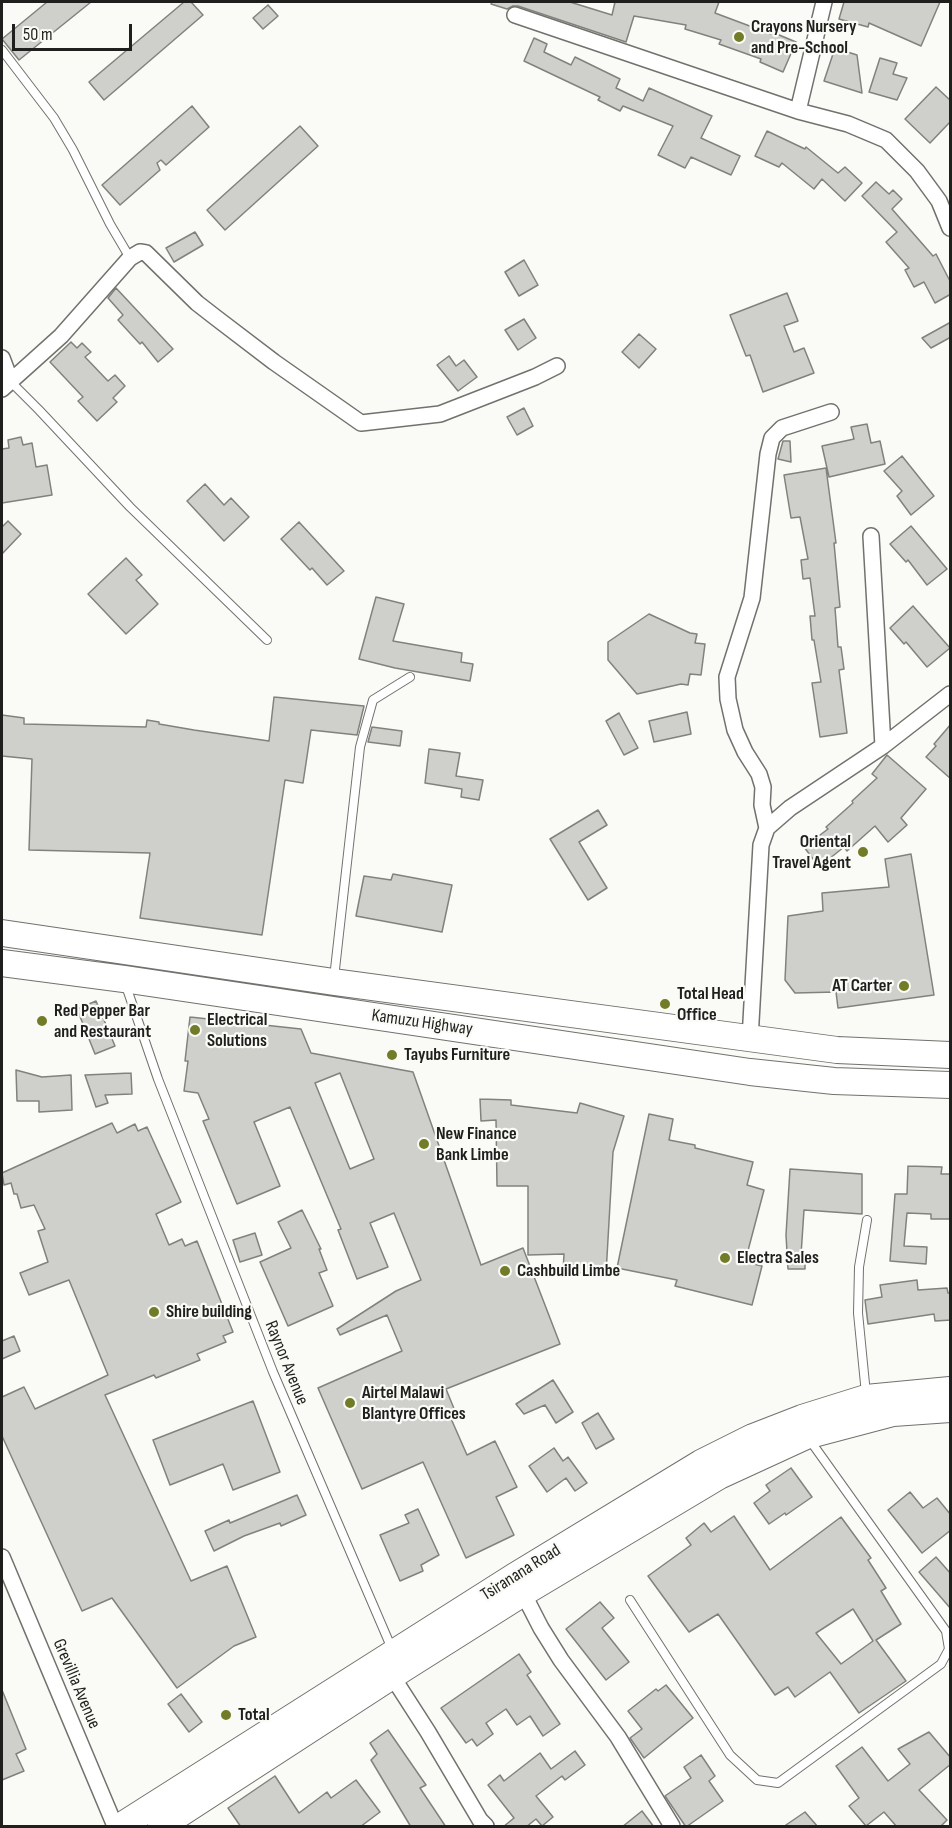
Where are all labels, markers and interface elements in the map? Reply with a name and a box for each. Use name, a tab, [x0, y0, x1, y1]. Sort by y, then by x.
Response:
scale bar	[15, 12, 135, 50]
place label: Crayons Nursery and Pre-School	[751, 16, 856, 58]
text: 50 m	[23, 24, 53, 45]
marker: Crayons Nursery and Pre-School	[732, 30, 746, 44]
place label: Oriental Travel Agent	[772, 831, 851, 874]
marker: Oriental Travel Agent	[856, 845, 870, 859]
place label: AT Carter	[832, 975, 892, 997]
marker: AT Carter	[897, 979, 911, 993]
place label: Total Head Office	[677, 983, 744, 1026]
marker: Total Head Office	[658, 997, 672, 1011]
place label: Red Pepper Bar and Restaurant	[54, 1000, 151, 1042]
street label: Kamuzu Highway	[370, 1005, 474, 1041]
place label: Electrical Solutions	[207, 1009, 267, 1052]
marker: Red Pepper Bar and Restaurant	[35, 1014, 49, 1028]
marker: Electrical Solutions	[188, 1023, 202, 1037]
place label: Tayubs Furniture	[404, 1044, 510, 1066]
marker: Tayubs Furniture	[385, 1048, 399, 1062]
place label: New Finance Bank Limbe	[436, 1123, 517, 1166]
marker: New Finance Bank Limbe	[417, 1137, 431, 1151]
place label: Electra Sales	[737, 1247, 819, 1269]
marker: Electra Sales	[718, 1251, 732, 1265]
place label: Cashbuild Limbe	[517, 1260, 620, 1282]
marker: Cashbuild Limbe	[498, 1264, 512, 1278]
place label: Shire building	[166, 1301, 252, 1323]
marker: Shire building	[147, 1305, 161, 1319]
street label: Raynor Avenue	[259, 1318, 313, 1408]
place label: Airtel Malawi Blantyre Offices	[362, 1382, 466, 1424]
marker: Airtel Malawi Blantyre Offices	[343, 1396, 357, 1410]
street label: Tsiranana Road	[477, 1540, 565, 1606]
street label: Grevillia Avenue	[47, 1636, 105, 1732]
place label: Total	[238, 1704, 270, 1726]
marker: Total	[219, 1708, 233, 1722]

